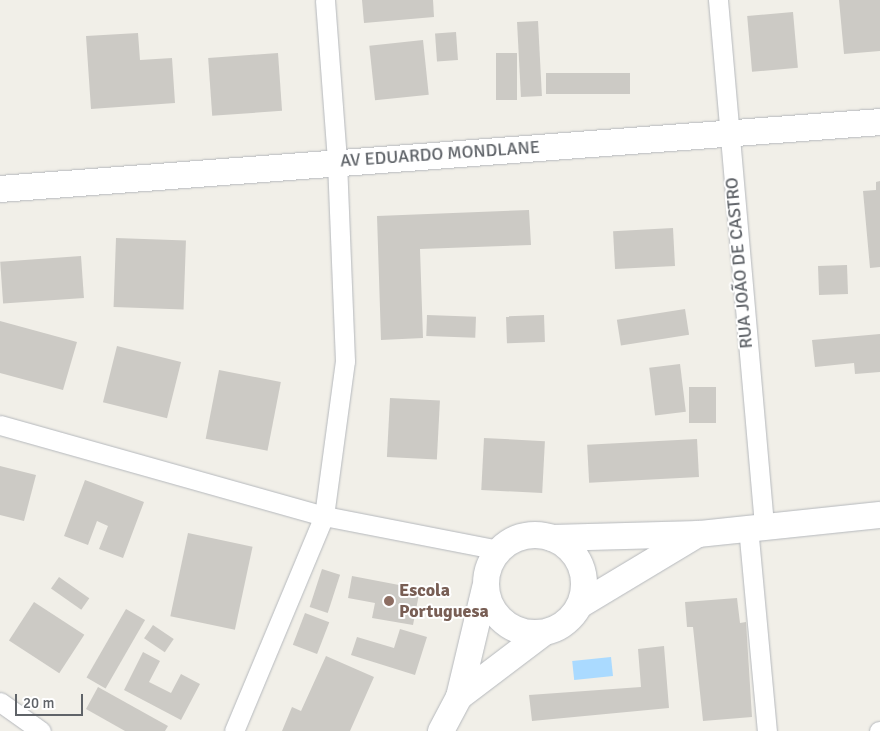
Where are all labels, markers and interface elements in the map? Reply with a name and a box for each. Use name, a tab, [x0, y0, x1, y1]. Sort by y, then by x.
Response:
street label: AV EDUARDO MONDLANE	[339, 136, 541, 172]
street label: RUA JOÃO DE CASTRO	[721, 176, 757, 350]
place label: Escola Portuguesa	[399, 580, 489, 622]
marker: Escola Portuguesa	[383, 595, 395, 607]
scale bar	[18, 684, 85, 716]
text: 20 m	[23, 694, 54, 712]

